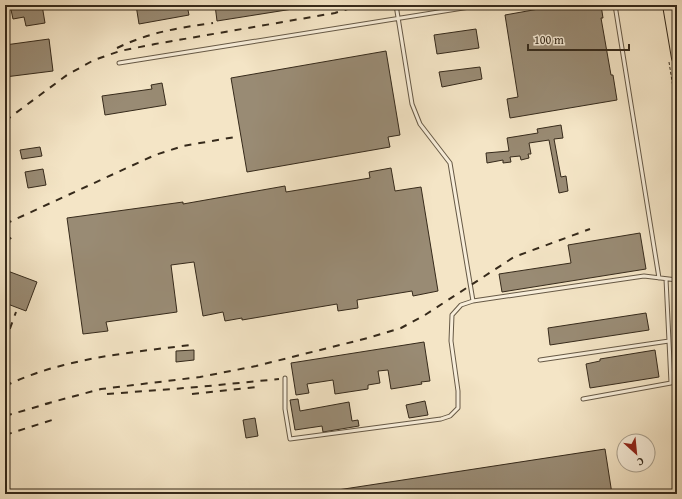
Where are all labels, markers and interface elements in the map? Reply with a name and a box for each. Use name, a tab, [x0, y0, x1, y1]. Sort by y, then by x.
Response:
scale bar	[528, 26, 629, 52]
text: 100 m	[534, 31, 564, 48]
north arrow	[616, 433, 656, 473]
text: С	[634, 453, 647, 470]

